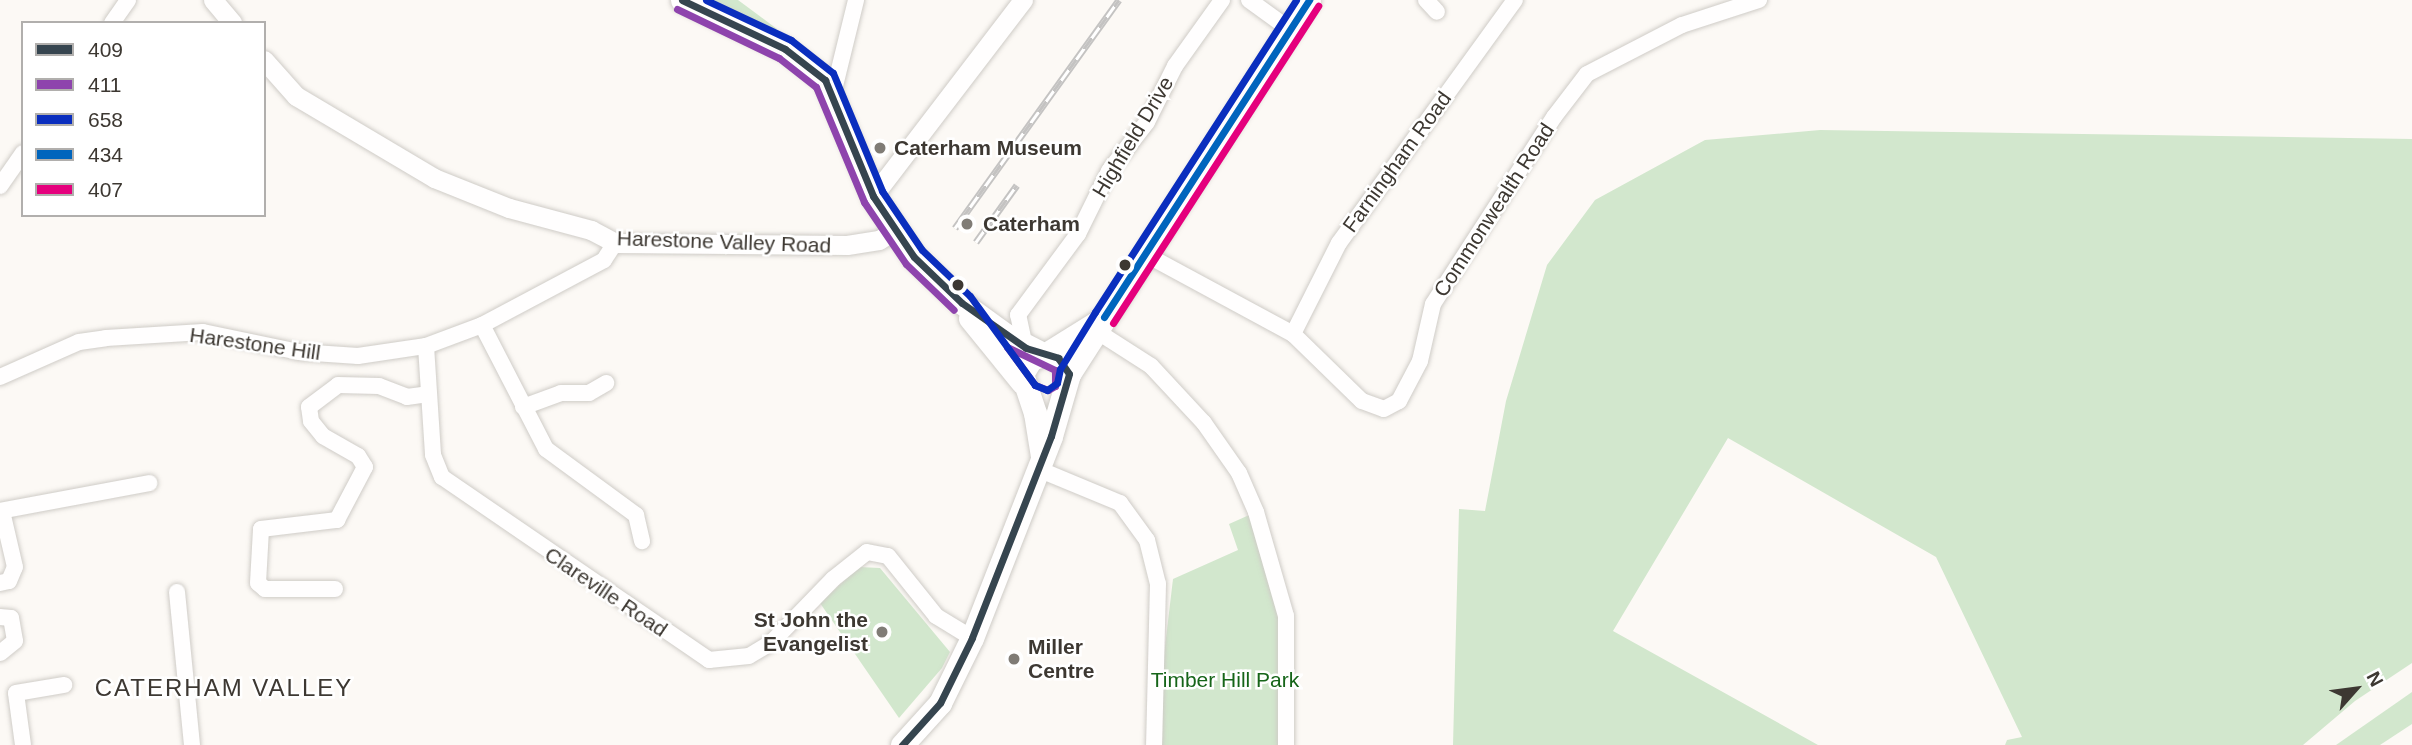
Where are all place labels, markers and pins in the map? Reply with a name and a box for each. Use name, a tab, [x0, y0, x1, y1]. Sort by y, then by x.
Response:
place label: Caterham Museum	[894, 135, 1082, 161]
marker: Caterham Museum	[872, 140, 888, 156]
place label: Caterham	[983, 211, 1080, 237]
marker: Caterham	[957, 214, 977, 234]
unlabelled marker	[1118, 258, 1132, 272]
unlabelled marker	[951, 278, 965, 292]
place label: St John the Evangelist	[754, 607, 868, 657]
marker: St John the Evangelist	[874, 624, 890, 640]
place label: Miller Centre	[1028, 634, 1095, 684]
marker: Miller Centre	[1006, 651, 1022, 667]

